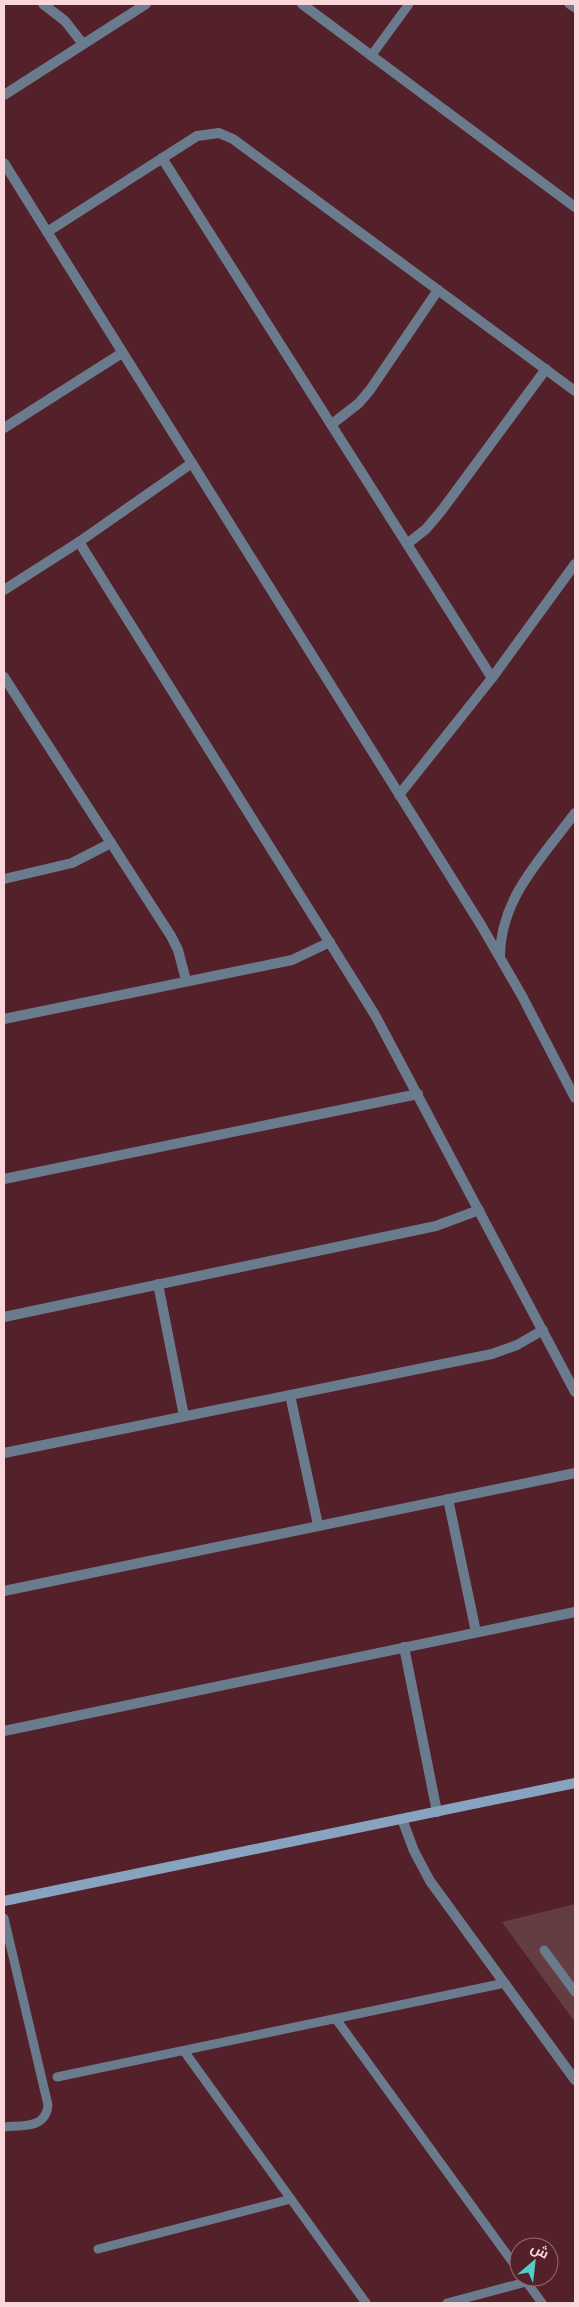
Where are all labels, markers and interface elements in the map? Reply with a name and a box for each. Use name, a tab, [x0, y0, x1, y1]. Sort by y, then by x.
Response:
north arrow	[509, 2237, 559, 2287]
text: ش	[528, 2238, 552, 2263]

